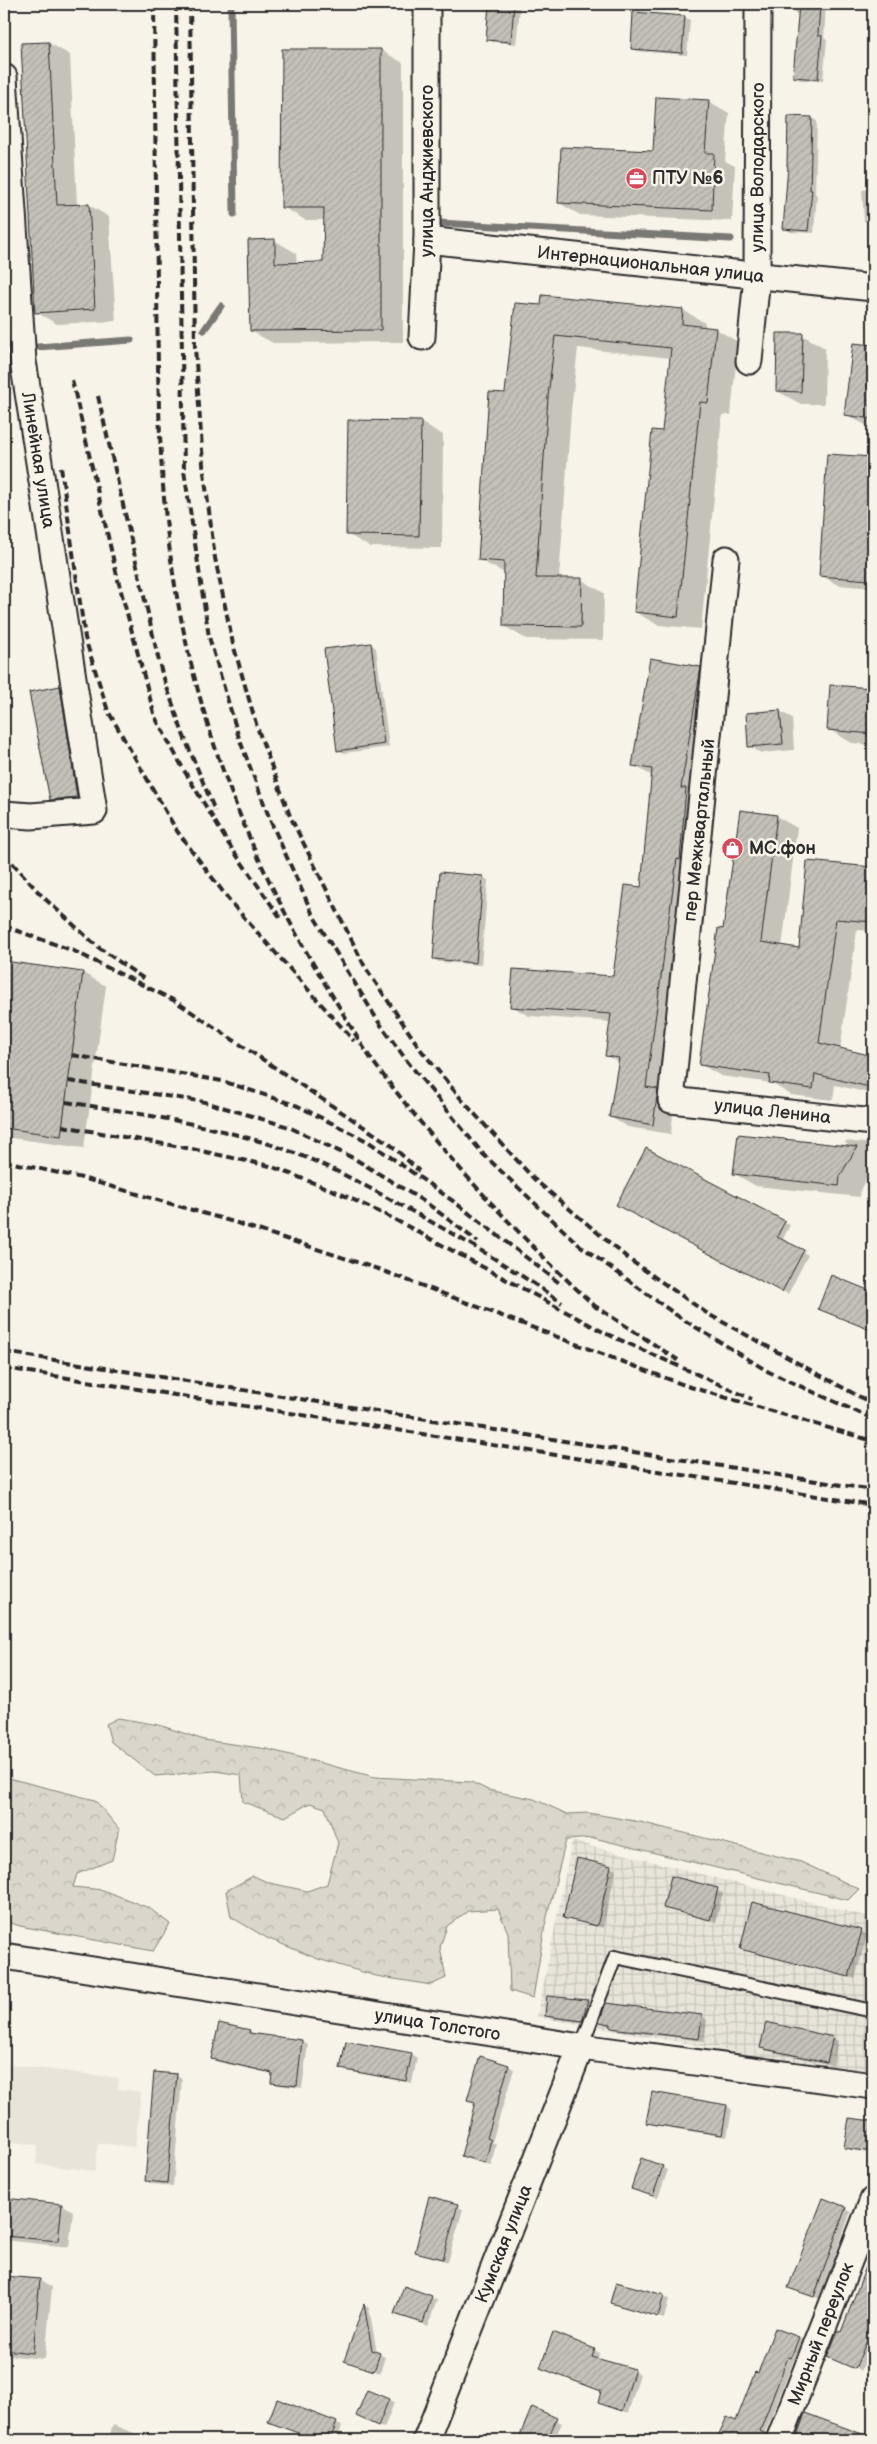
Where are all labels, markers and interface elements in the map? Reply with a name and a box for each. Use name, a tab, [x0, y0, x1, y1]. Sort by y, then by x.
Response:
street label: улица Володарского	[747, 82, 769, 252]
street label: улица Анджиевского	[416, 85, 438, 258]
office icon: ПТУ №6	[624, 166, 648, 190]
place label: ПТУ №6	[652, 168, 724, 189]
street label: Интернациональная улица	[536, 242, 766, 287]
street label: Линейная улица	[17, 390, 59, 530]
street label: пер Межквартальный	[679, 738, 720, 922]
shop icon: МС.фон	[721, 836, 745, 860]
place label: МС.фон	[749, 838, 816, 859]
street label: улица Ленина	[713, 1095, 832, 1128]
street label: улица Толстого	[373, 2005, 502, 2045]
street label: Кумская улица	[471, 2181, 537, 2306]
street label: Мирный переулок	[784, 2259, 859, 2409]

